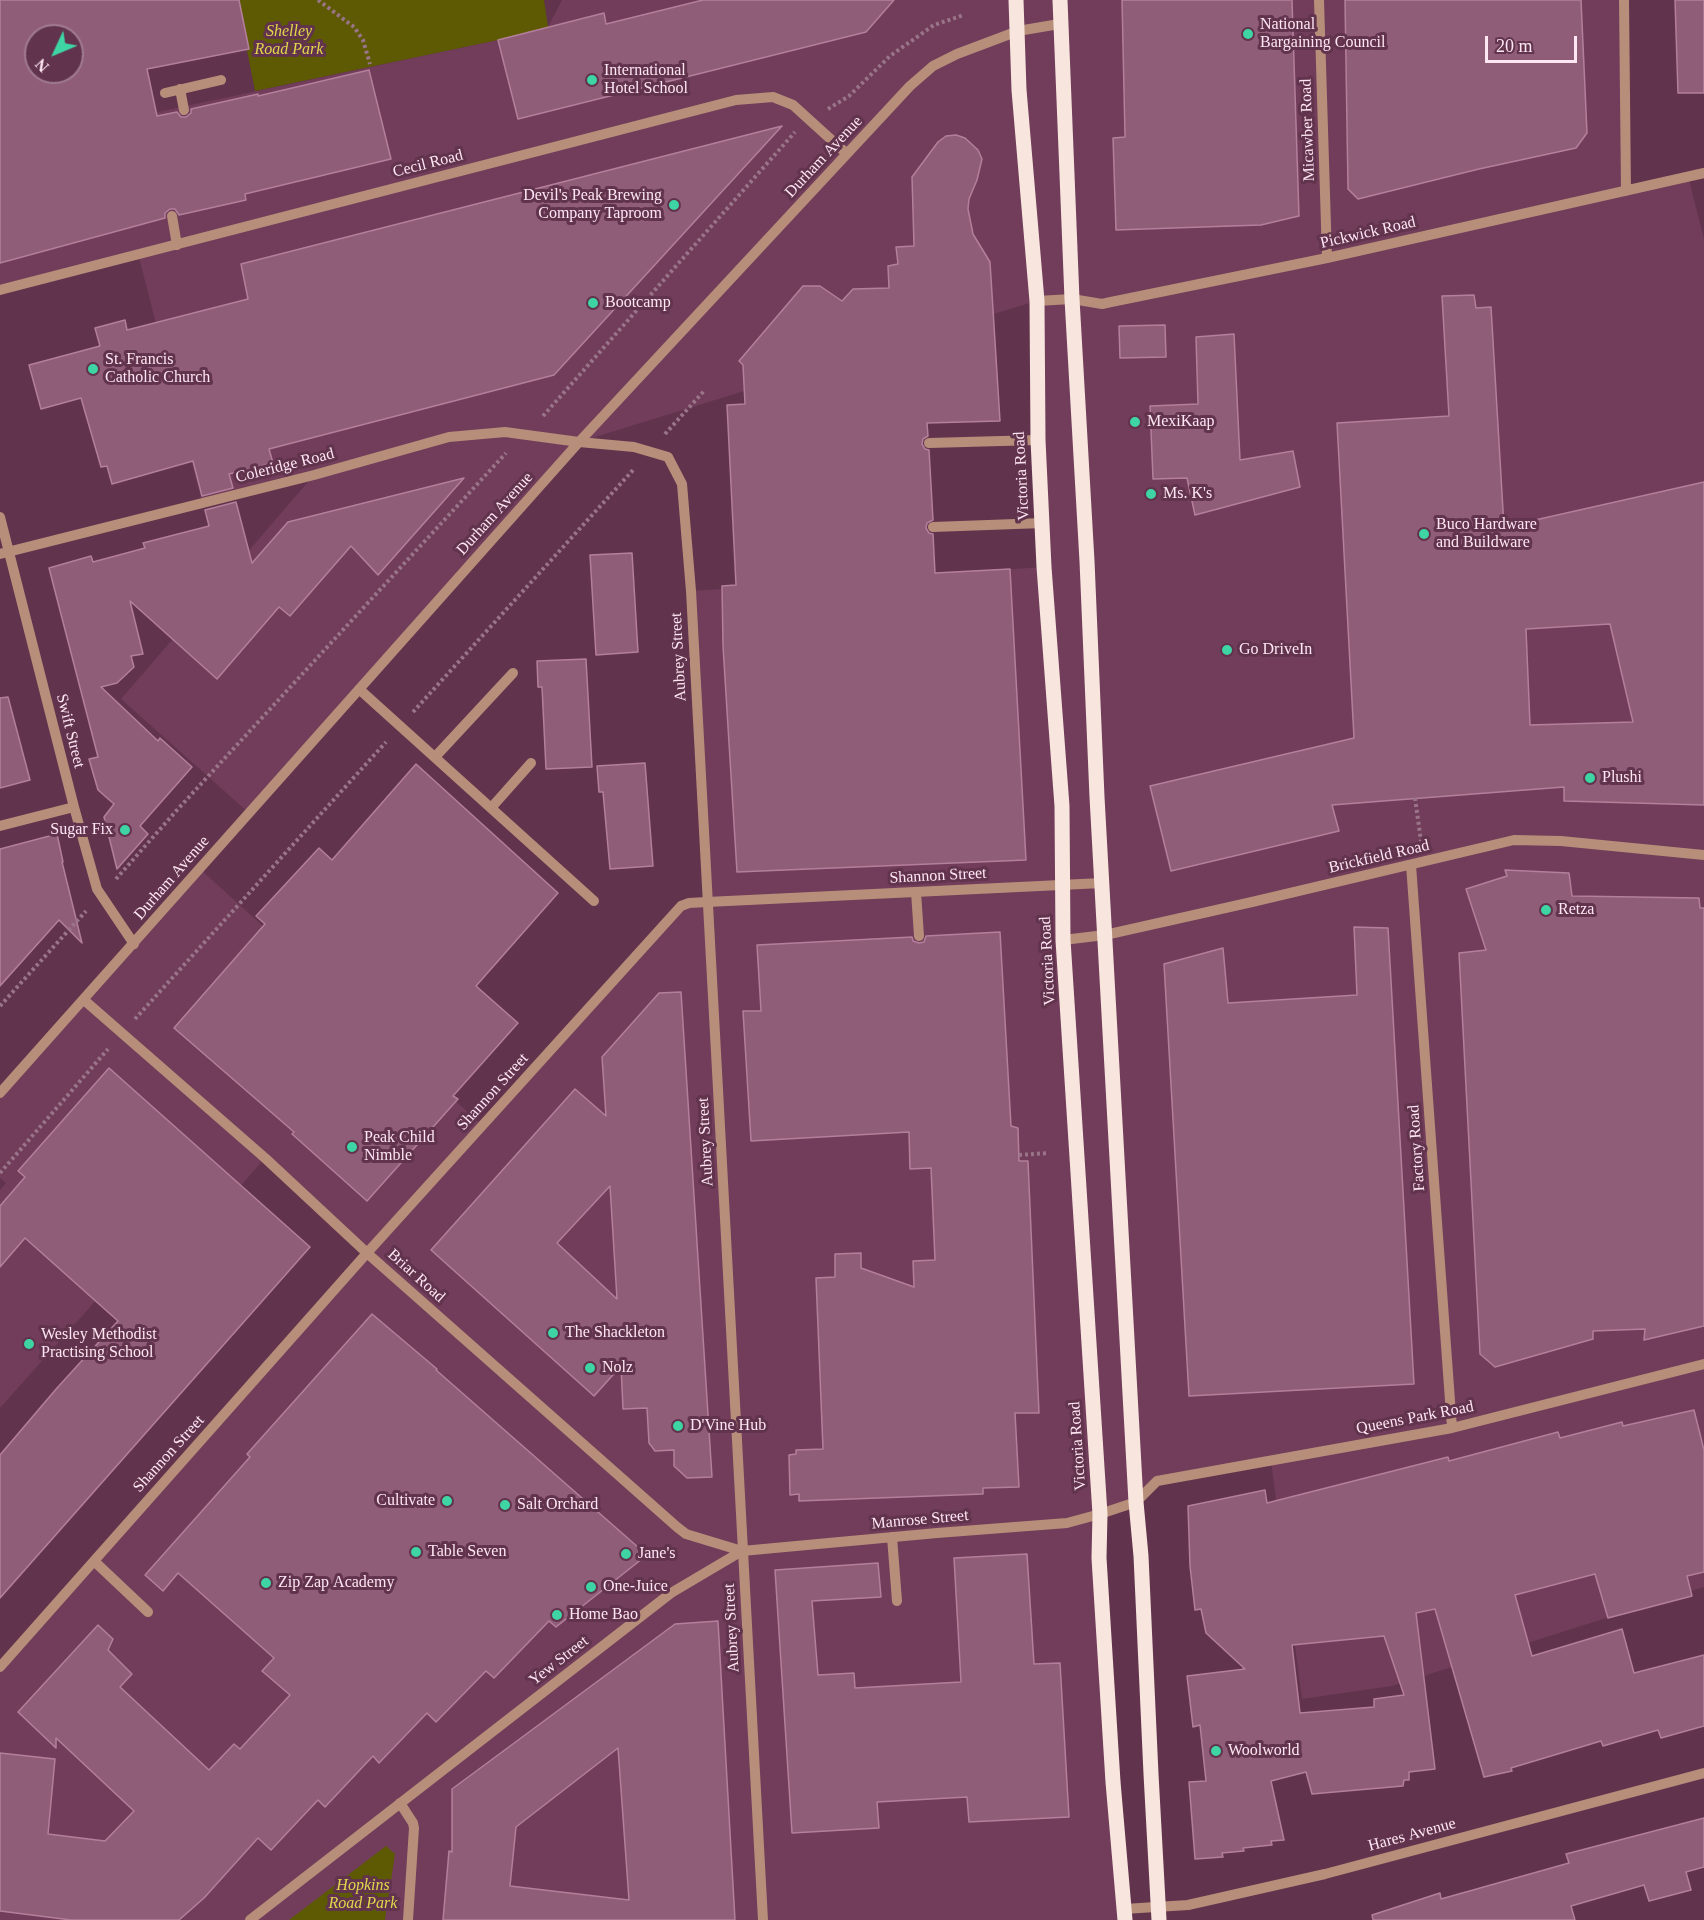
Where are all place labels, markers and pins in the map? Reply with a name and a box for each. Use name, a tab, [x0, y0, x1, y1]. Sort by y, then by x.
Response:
place label: National Bargaining Council	[1260, 15, 1385, 53]
marker: National Bargaining Council	[1241, 27, 1255, 41]
place label: International Hotel School	[604, 61, 688, 99]
marker: International Hotel School	[585, 73, 599, 87]
place label: Devil's Peak Brewing Company Taproom	[523, 186, 662, 224]
marker: Devil's Peak Brewing Company Taproom	[667, 198, 681, 212]
place label: Bootcamp	[605, 293, 671, 313]
marker: Bootcamp	[586, 296, 600, 310]
place label: St. Francis Catholic Church	[105, 350, 210, 388]
marker: St. Francis Catholic Church	[86, 362, 100, 376]
place label: MexiKaap	[1147, 412, 1215, 432]
marker: MexiKaap	[1128, 415, 1142, 429]
place label: Ms. K's	[1163, 484, 1212, 504]
marker: Ms. K's	[1144, 487, 1158, 501]
place label: Buco Hardware and Buildware	[1436, 515, 1537, 553]
marker: Buco Hardware and Buildware	[1417, 527, 1431, 541]
place label: Go DriveIn	[1239, 640, 1312, 660]
marker: Go DriveIn	[1220, 643, 1234, 657]
place label: Plushi	[1602, 768, 1642, 788]
marker: Plushi	[1583, 771, 1597, 785]
place label: Sugar Fix	[50, 820, 113, 840]
marker: Sugar Fix	[118, 823, 132, 837]
place label: Retza	[1558, 900, 1594, 920]
marker: Retza	[1539, 903, 1553, 917]
place label: Peak Child Nimble	[364, 1128, 435, 1166]
marker: Peak Child Nimble	[345, 1140, 359, 1154]
place label: The Shackleton	[565, 1323, 665, 1343]
place label: Wesley Methodist Practising School	[41, 1325, 157, 1363]
marker: The Shackleton	[546, 1326, 560, 1340]
marker: Wesley Methodist Practising School	[22, 1337, 36, 1351]
place label: Nolz	[602, 1358, 633, 1378]
marker: Nolz	[583, 1361, 597, 1375]
place label: D'Vine Hub	[690, 1416, 766, 1436]
marker: D'Vine Hub	[671, 1419, 685, 1433]
place label: Cultivate	[376, 1491, 435, 1511]
marker: Cultivate	[440, 1494, 454, 1508]
place label: Salt Orchard	[517, 1495, 598, 1515]
marker: Salt Orchard	[498, 1498, 512, 1512]
place label: Table Seven	[428, 1542, 506, 1562]
place label: Jane's	[638, 1544, 676, 1564]
marker: Table Seven	[409, 1545, 423, 1559]
marker: Jane's	[619, 1547, 633, 1561]
place label: Zip Zap Academy	[278, 1573, 394, 1593]
marker: Zip Zap Academy	[259, 1576, 273, 1590]
place label: One-Juice	[603, 1577, 668, 1597]
marker: One-Juice	[584, 1580, 598, 1594]
place label: Home Bao	[569, 1605, 638, 1625]
marker: Home Bao	[550, 1608, 564, 1622]
place label: Woolworld	[1228, 1741, 1300, 1761]
marker: Woolworld	[1209, 1744, 1223, 1758]

